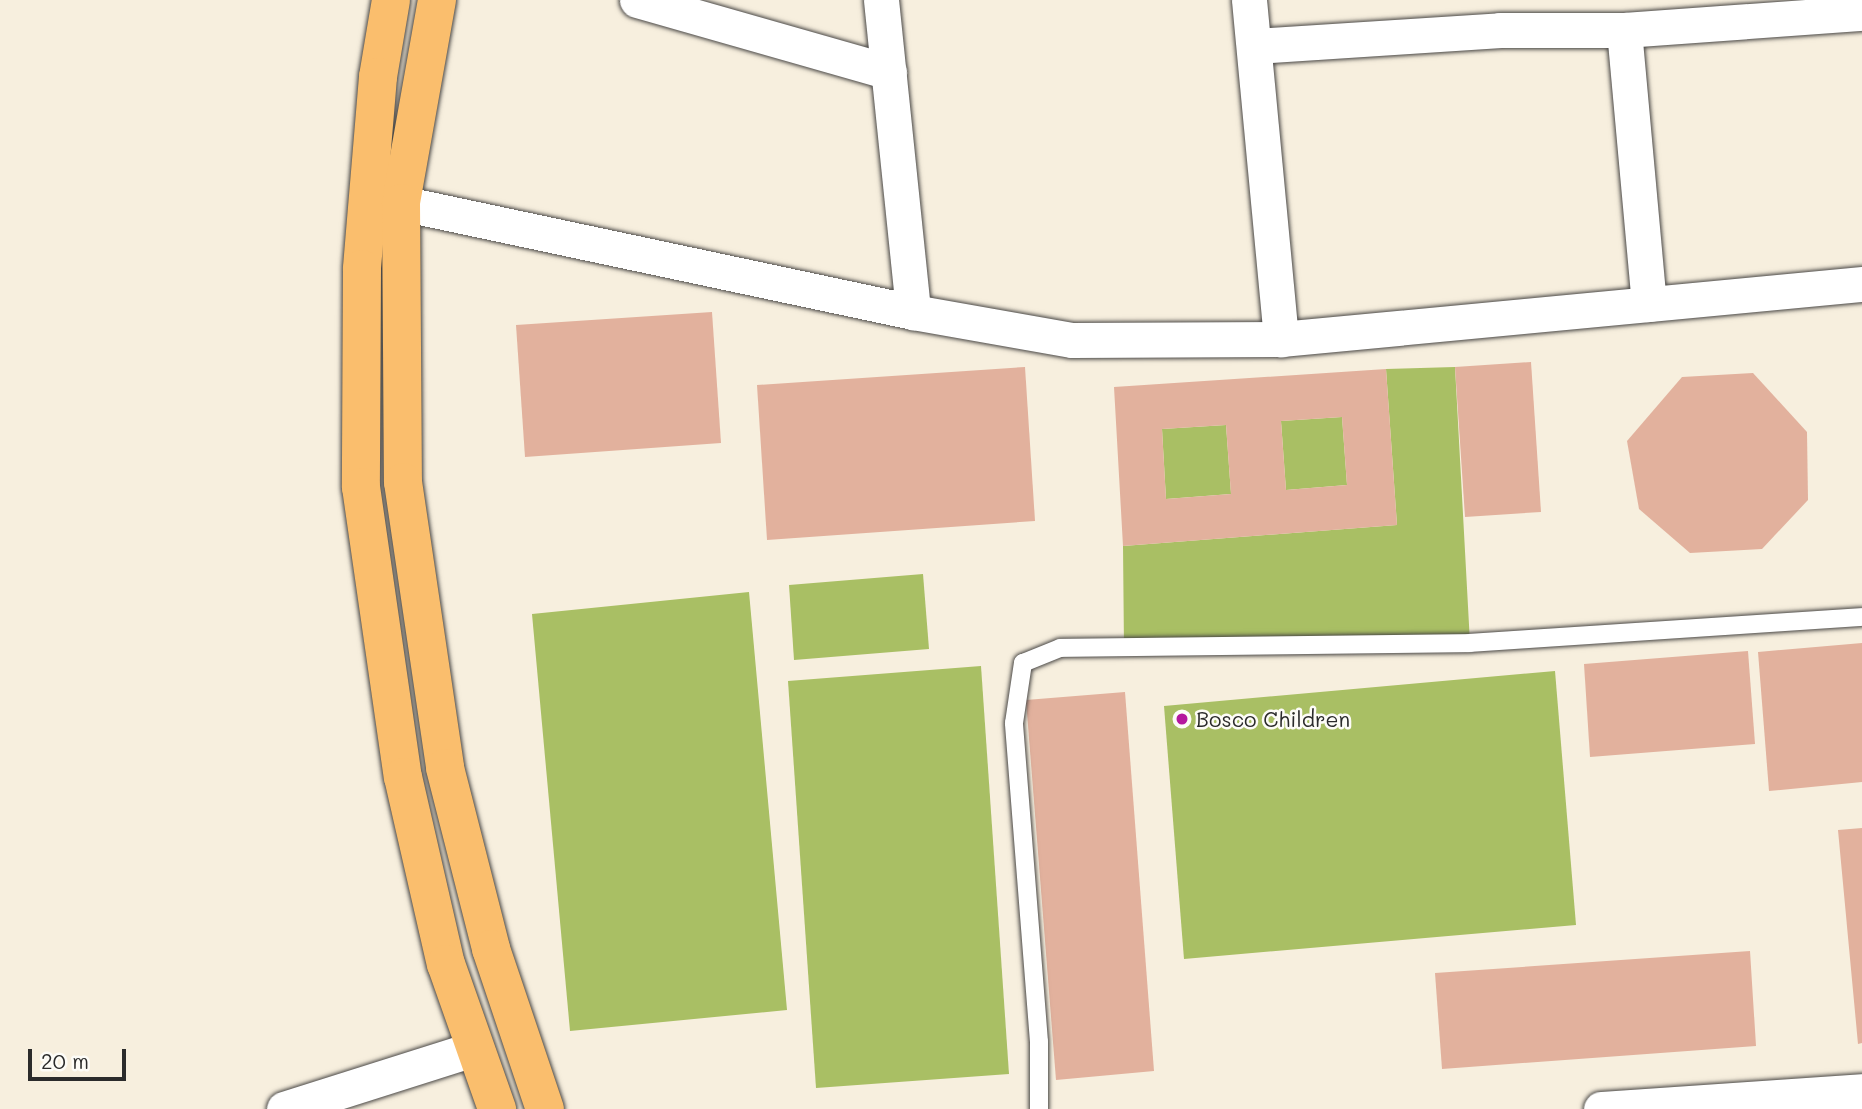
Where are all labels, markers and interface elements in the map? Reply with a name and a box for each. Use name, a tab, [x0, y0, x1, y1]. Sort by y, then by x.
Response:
place label: Bosco Children	[1196, 706, 1350, 732]
marker: Bosco Children	[1174, 711, 1190, 727]
scale bar	[32, 1036, 130, 1080]
text: 20 m	[41, 1047, 89, 1074]

